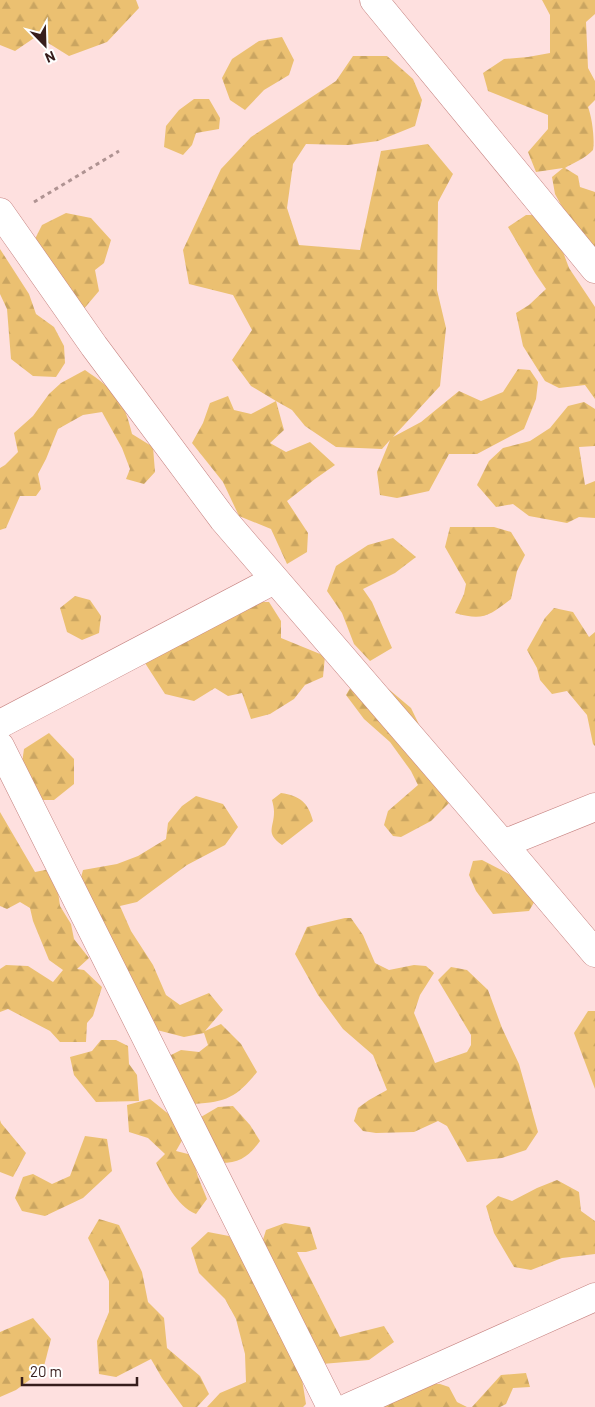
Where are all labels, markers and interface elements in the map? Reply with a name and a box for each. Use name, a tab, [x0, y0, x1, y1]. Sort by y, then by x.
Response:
north arrow	[20, 20, 70, 70]
text: N	[43, 48, 58, 67]
scale bar	[22, 1354, 138, 1386]
text: 20 m	[30, 1362, 62, 1380]

